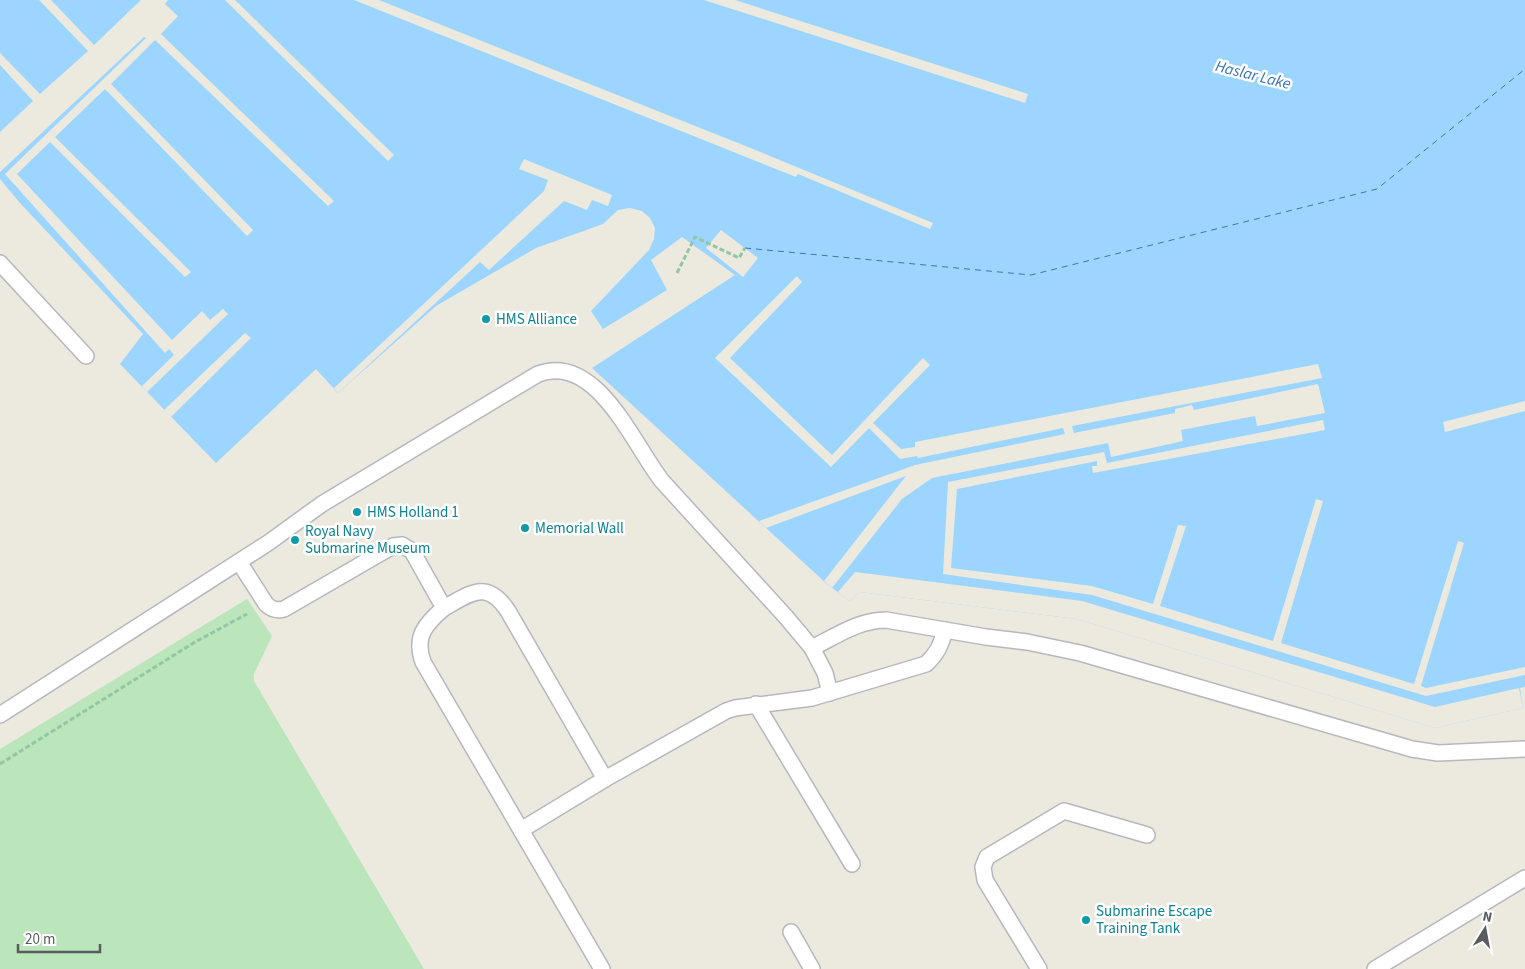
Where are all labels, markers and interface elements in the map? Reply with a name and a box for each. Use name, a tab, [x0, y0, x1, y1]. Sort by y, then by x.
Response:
water label: Haslar Lake	[1213, 55, 1293, 95]
place label: HMS Alliance	[496, 309, 577, 330]
marker: HMS Alliance	[480, 313, 492, 325]
place label: HMS Holland 1	[367, 502, 459, 523]
marker: HMS Holland 1	[351, 506, 363, 518]
place label: Memorial Wall	[535, 518, 624, 539]
place label: Royal Navy Submarine Museum	[305, 521, 430, 559]
marker: Memorial Wall	[519, 522, 531, 534]
marker: Royal Navy Submarine Museum	[289, 534, 301, 546]
place label: Submarine Escape Training Tank	[1096, 901, 1212, 939]
north arrow	[1460, 904, 1510, 954]
text: N	[1481, 907, 1494, 928]
marker: Submarine Escape Training Tank	[1080, 914, 1092, 926]
scale bar	[18, 922, 100, 954]
text: 20 m	[25, 929, 55, 950]

